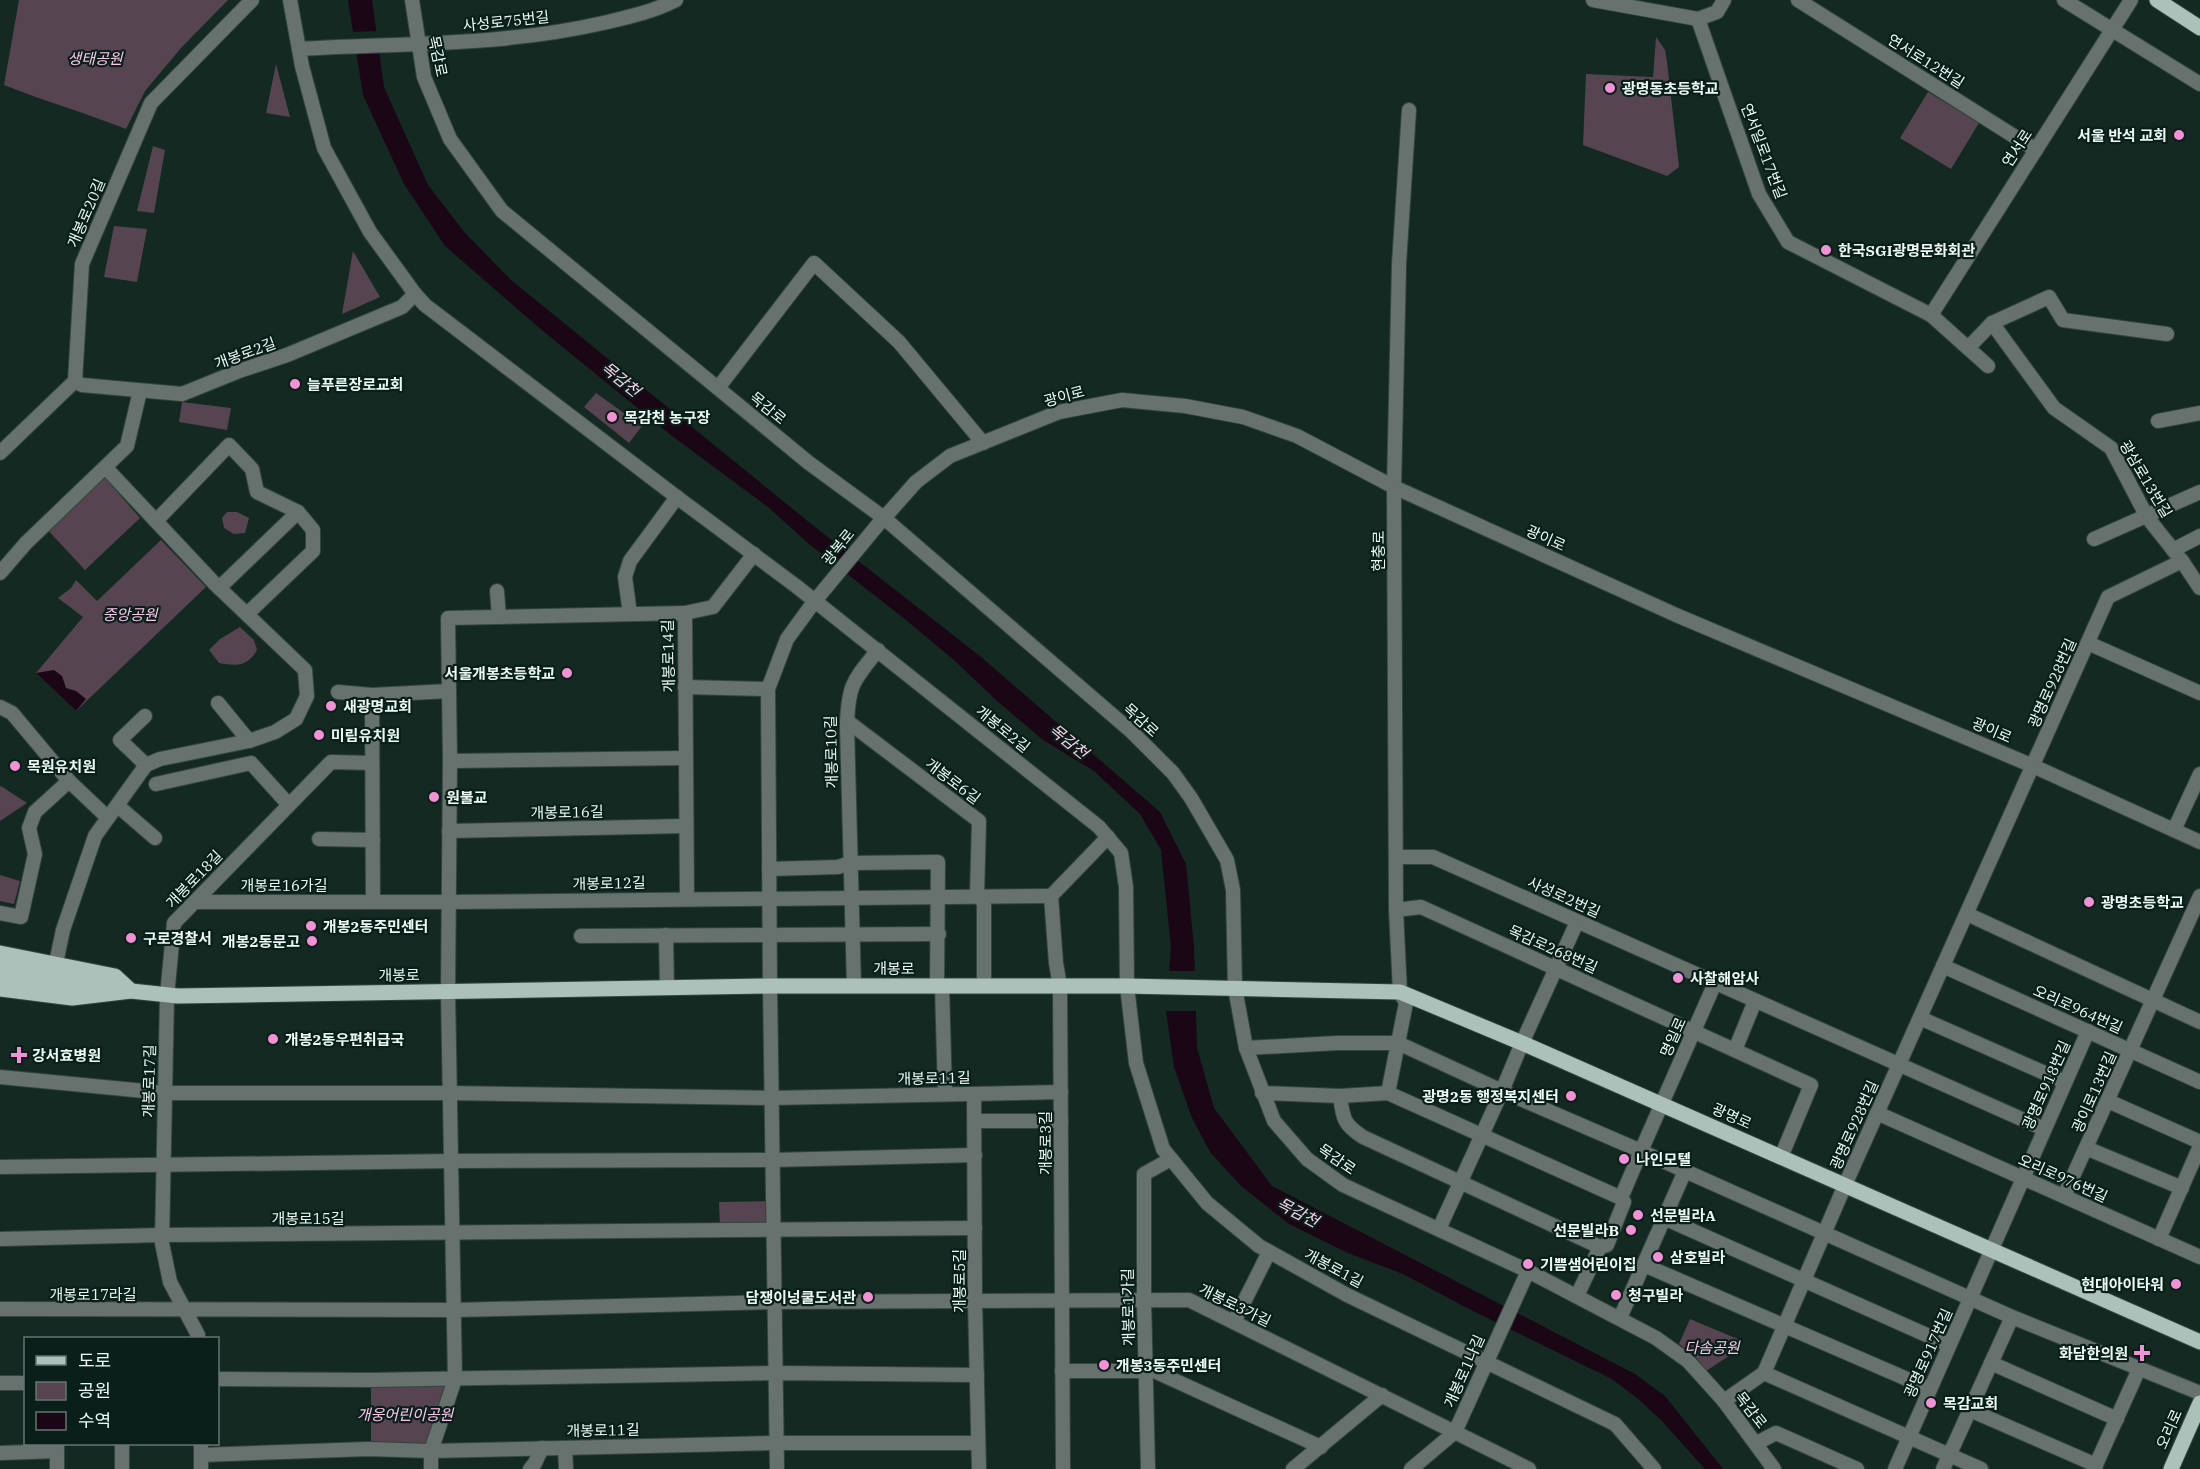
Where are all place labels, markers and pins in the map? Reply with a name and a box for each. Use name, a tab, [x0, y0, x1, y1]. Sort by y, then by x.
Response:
place label: 광명동초등학교	[1622, 79, 1719, 98]
marker: 광명동초등학교	[1603, 81, 1617, 95]
place label: 서울 반석 교회	[2077, 126, 2167, 145]
marker: 서울 반석 교회	[2172, 128, 2186, 142]
place label: 한국SGI광명문화회관	[1838, 241, 1975, 260]
marker: 한국SGI광명문화회관	[1819, 243, 1833, 257]
place label: 늘푸른장로교회	[307, 375, 404, 394]
marker: 늘푸른장로교회	[288, 377, 302, 391]
place label: 목감천 농구장	[624, 408, 710, 427]
marker: 목감천 농구장	[605, 410, 619, 424]
place label: 서울개봉초등학교	[445, 664, 555, 683]
marker: 서울개봉초등학교	[560, 666, 574, 680]
place label: 새광명교회	[343, 697, 412, 716]
marker: 새광명교회	[324, 699, 338, 713]
place label: 미림유치원	[331, 726, 400, 745]
marker: 미림유치원	[312, 728, 326, 742]
place label: 목원유치원	[27, 757, 96, 776]
marker: 목원유치원	[8, 759, 22, 773]
place label: 원불교	[446, 788, 488, 807]
marker: 원불교	[427, 790, 441, 804]
place label: 광명초등학교	[2101, 893, 2184, 912]
marker: 광명초등학교	[2082, 895, 2096, 909]
place label: 개봉2동주민센터	[323, 917, 429, 936]
marker: 개봉2동주민센터	[304, 919, 318, 933]
place label: 구로경찰서	[143, 929, 212, 948]
marker: 구로경찰서	[124, 931, 138, 945]
place label: 개봉2동문고	[222, 932, 300, 951]
marker: 개봉2동문고	[305, 934, 319, 948]
place label: 사찰해암사	[1690, 969, 1759, 988]
marker: 사찰해암사	[1671, 971, 1685, 985]
place label: 개봉2동우편취급국	[285, 1030, 405, 1049]
marker: 개봉2동우편취급국	[266, 1032, 280, 1046]
marker: 강서효병원	[10, 1046, 28, 1064]
place label: 강서효병원	[32, 1046, 101, 1065]
place label: 광명2동 행정복지센터	[1422, 1087, 1559, 1106]
marker: 광명2동 행정복지센터	[1564, 1089, 1578, 1103]
place label: 나인모텔	[1636, 1150, 1691, 1169]
marker: 나인모텔	[1617, 1152, 1631, 1166]
place label: 선문빌라A	[1650, 1206, 1716, 1225]
marker: 선문빌라A	[1631, 1208, 1645, 1222]
place label: 선문빌라B	[1553, 1221, 1619, 1240]
marker: 선문빌라B	[1624, 1223, 1638, 1237]
place label: 삼호빌라	[1670, 1248, 1725, 1267]
marker: 삼호빌라	[1651, 1250, 1665, 1264]
place label: 기쁨샘어린이집	[1540, 1255, 1637, 1274]
marker: 기쁨샘어린이집	[1521, 1257, 1535, 1271]
place label: 현대아이타워	[2081, 1275, 2164, 1294]
marker: 현대아이타워	[2169, 1277, 2183, 1291]
place label: 청구빌라	[1628, 1286, 1683, 1305]
place label: 담쟁이넝쿨도서관	[746, 1288, 856, 1307]
marker: 청구빌라	[1609, 1288, 1623, 1302]
marker: 담쟁이넝쿨도서관	[861, 1290, 875, 1304]
place label: 화담한의원	[2059, 1344, 2128, 1363]
marker: 화담한의원	[2133, 1344, 2151, 1362]
place label: 개봉3동주민센터	[1116, 1356, 1222, 1375]
marker: 개봉3동주민센터	[1097, 1358, 1111, 1372]
place label: 목감교회	[1943, 1394, 1998, 1413]
marker: 목감교회	[1924, 1396, 1938, 1410]

